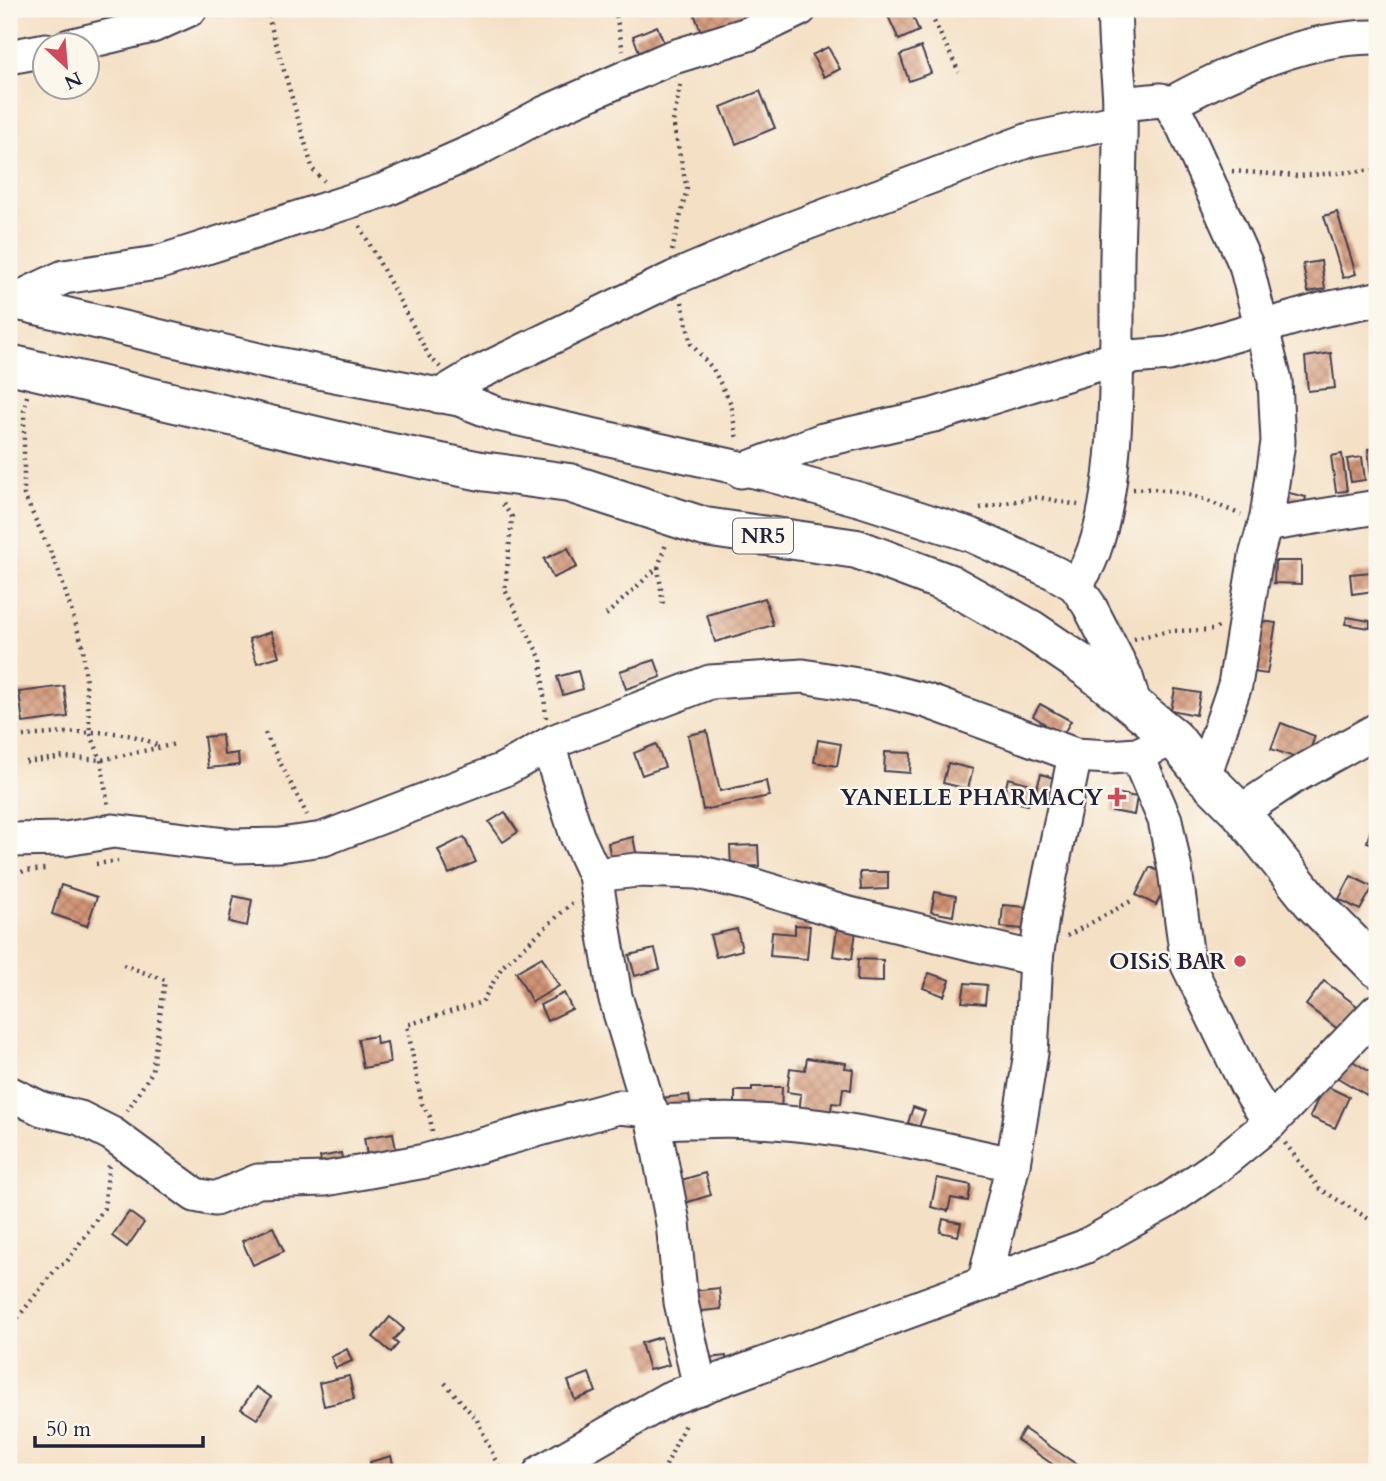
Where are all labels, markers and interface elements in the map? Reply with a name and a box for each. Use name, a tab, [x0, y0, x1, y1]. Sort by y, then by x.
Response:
north arrow	[32, 32, 102, 102]
text: N	[59, 65, 86, 96]
road number: NR5	[733, 518, 793, 554]
place label: YANELLE PHARMACY	[840, 782, 1104, 813]
marker: YANELLE PHARMACY	[1109, 789, 1125, 805]
place label: OISiS BAR	[1109, 946, 1226, 977]
marker: OISiS BAR	[1232, 953, 1248, 969]
scale bar	[35, 1404, 203, 1448]
text: 50 m	[46, 1415, 91, 1444]

